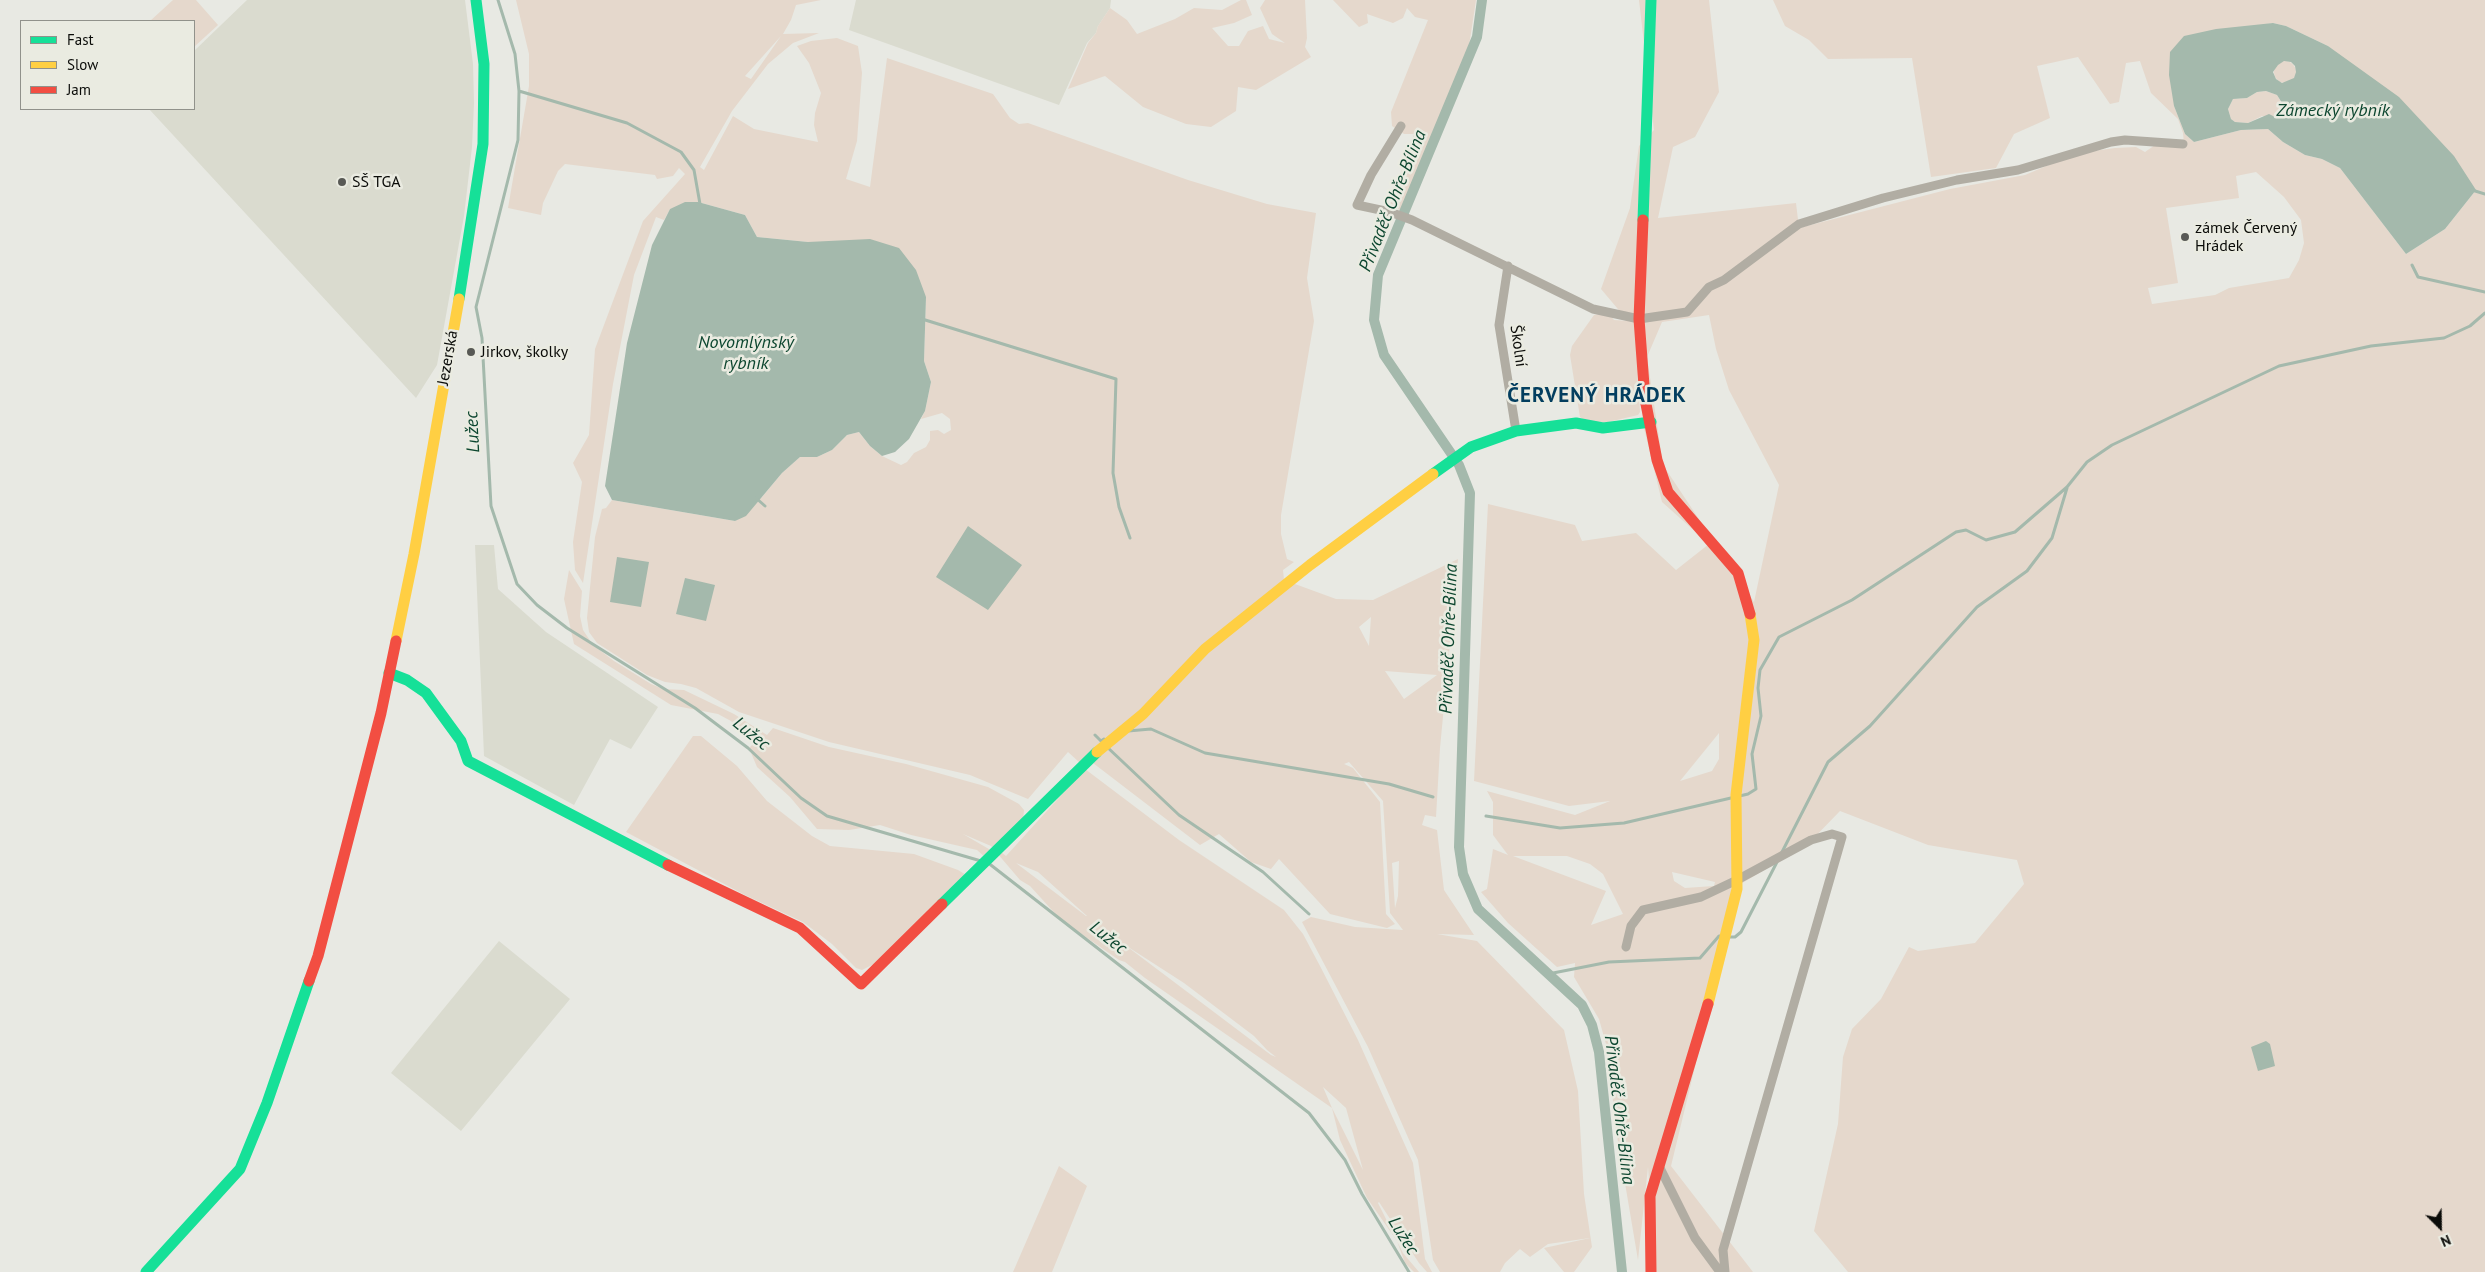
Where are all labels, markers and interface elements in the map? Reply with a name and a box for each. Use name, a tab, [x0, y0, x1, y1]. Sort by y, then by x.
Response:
legend	[20, 20, 195, 110]
text: Fast	[67, 30, 94, 49]
text: Slow	[67, 55, 98, 74]
text: Jam	[67, 80, 91, 99]
water label: Zámecký rybník	[2276, 100, 2390, 122]
water label: Přivaděč Ohře-Bílina	[1355, 127, 1431, 275]
place label: SŠ TGA	[352, 172, 401, 192]
marker: SŠ TGA	[336, 176, 348, 188]
place label: zámek Červený Hrádek	[2195, 218, 2297, 256]
marker: zámek Červený Hrádek	[2179, 231, 2191, 243]
street label: Školní	[1506, 324, 1530, 368]
street label: Jezerská	[434, 329, 462, 387]
water label: Novomlýnský rybník	[698, 332, 794, 374]
place label: Jirkov, školky	[481, 342, 568, 362]
marker: Jirkov, školky	[465, 346, 477, 358]
district label: ČERVENÝ HRÁDEK	[1506, 383, 1688, 409]
water label: Lužec	[461, 411, 485, 453]
water label: Přivaděč Ohře-Bílina	[1436, 563, 1462, 715]
water label: Lužec	[728, 713, 774, 755]
water label: Lužec	[1085, 917, 1131, 959]
water label: Přivaděč Ohře-Bílina	[1599, 1034, 1639, 1186]
north arrow	[2415, 1202, 2465, 1252]
water label: Lužec	[1383, 1213, 1423, 1259]
text: N	[2438, 1231, 2454, 1251]

